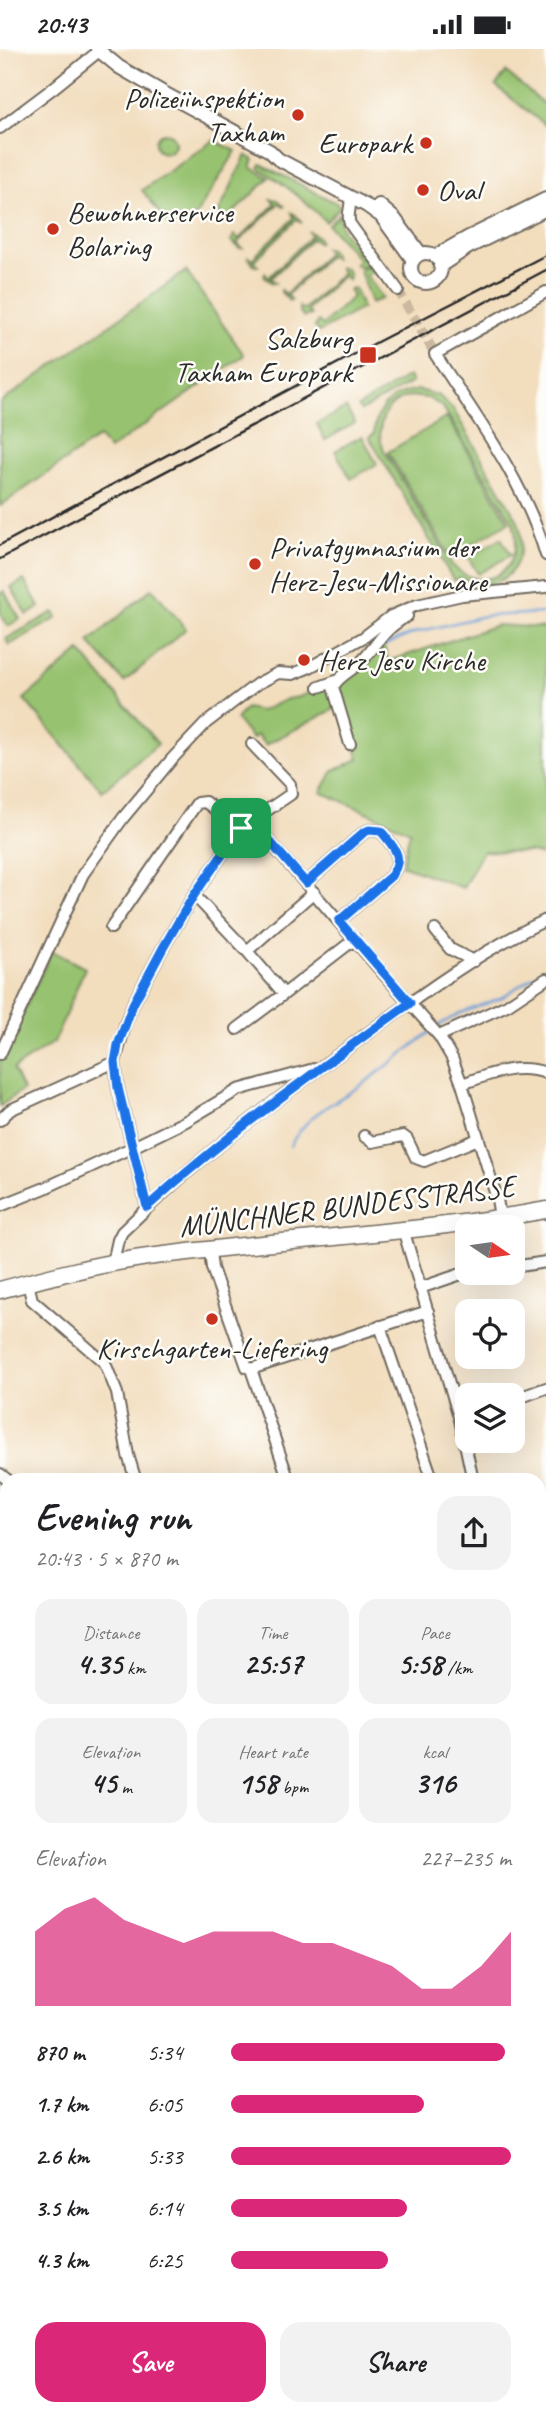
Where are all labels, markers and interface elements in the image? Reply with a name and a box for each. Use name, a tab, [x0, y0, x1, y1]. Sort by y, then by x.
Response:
text: 20:43	[35, 8, 87, 41]
place label: Polizeiinspektion Taxham	[124, 79, 285, 151]
marker: Polizeiinspektion Taxham	[290, 107, 306, 123]
place label: Europark	[318, 124, 414, 162]
marker: Europark	[418, 135, 434, 151]
place label: Oval	[437, 171, 486, 209]
marker: Oval	[415, 182, 431, 198]
place label: Bewohnerservice Bolaring	[67, 193, 235, 265]
marker: Bewohnerservice Bolaring	[45, 221, 61, 237]
place label: Salzburg Taxham Europark	[174, 319, 354, 391]
marker: Salzburg Taxham Europark	[358, 345, 378, 365]
place label: Privatgymnasium der Herz-Jesu-Missionare	[269, 528, 489, 600]
marker: Privatgymnasium der Herz-Jesu-Missionare	[247, 556, 263, 572]
place label: Herz Jesu Kirche	[318, 641, 487, 679]
marker: Herz Jesu Kirche	[296, 652, 312, 668]
pin	[211, 798, 271, 858]
icon: arrive	[222, 809, 260, 847]
street label: MÜNCHNER BUNDESSTRASSE	[177, 1166, 520, 1245]
north arrow	[455, 1215, 525, 1285]
map controls	[455, 1215, 525, 1453]
button: locate	[455, 1299, 525, 1369]
marker: Kirschgarten-Liefering	[204, 1311, 220, 1327]
place label: Kirschgarten-Liefering	[97, 1329, 329, 1367]
button: layers	[455, 1383, 525, 1453]
text: Evening run	[35, 1494, 191, 1541]
button: share	[437, 1496, 511, 1570]
text: 20:43 · 5 × 870 m	[35, 1544, 178, 1573]
text: Distance	[83, 1621, 139, 1645]
text: Time	[258, 1621, 288, 1645]
text: Pace	[420, 1621, 450, 1645]
text: 4.35	[76, 1645, 122, 1683]
text: 25:57	[244, 1645, 302, 1683]
text: 5:58	[398, 1645, 443, 1683]
text: km	[122, 1656, 146, 1680]
text: /km	[443, 1656, 472, 1680]
text: Elevation	[82, 1740, 140, 1764]
text: Heart rate	[238, 1740, 308, 1764]
text: kcal	[422, 1740, 448, 1764]
text: 45	[90, 1764, 117, 1802]
text: 158	[238, 1764, 278, 1802]
text: 316	[414, 1764, 456, 1802]
text: m	[117, 1775, 132, 1799]
text: bpm	[278, 1775, 308, 1799]
text: Elevation	[35, 1844, 106, 1873]
text: 227–235 m	[420, 1844, 511, 1873]
text: 870 m	[35, 2038, 85, 2067]
text: 5:34	[147, 2038, 183, 2067]
text: 1.7 km	[35, 2090, 88, 2119]
text: 6:05	[147, 2090, 183, 2119]
text: 2.6 km	[35, 2142, 89, 2171]
text: 5:33	[147, 2142, 183, 2171]
text: 3.5 km	[35, 2194, 88, 2223]
text: 6:14	[147, 2194, 183, 2223]
text: 4.3 km	[35, 2246, 89, 2275]
text: 6:25	[147, 2246, 183, 2275]
button: Save	[35, 2322, 266, 2402]
button: Share	[280, 2322, 511, 2402]

